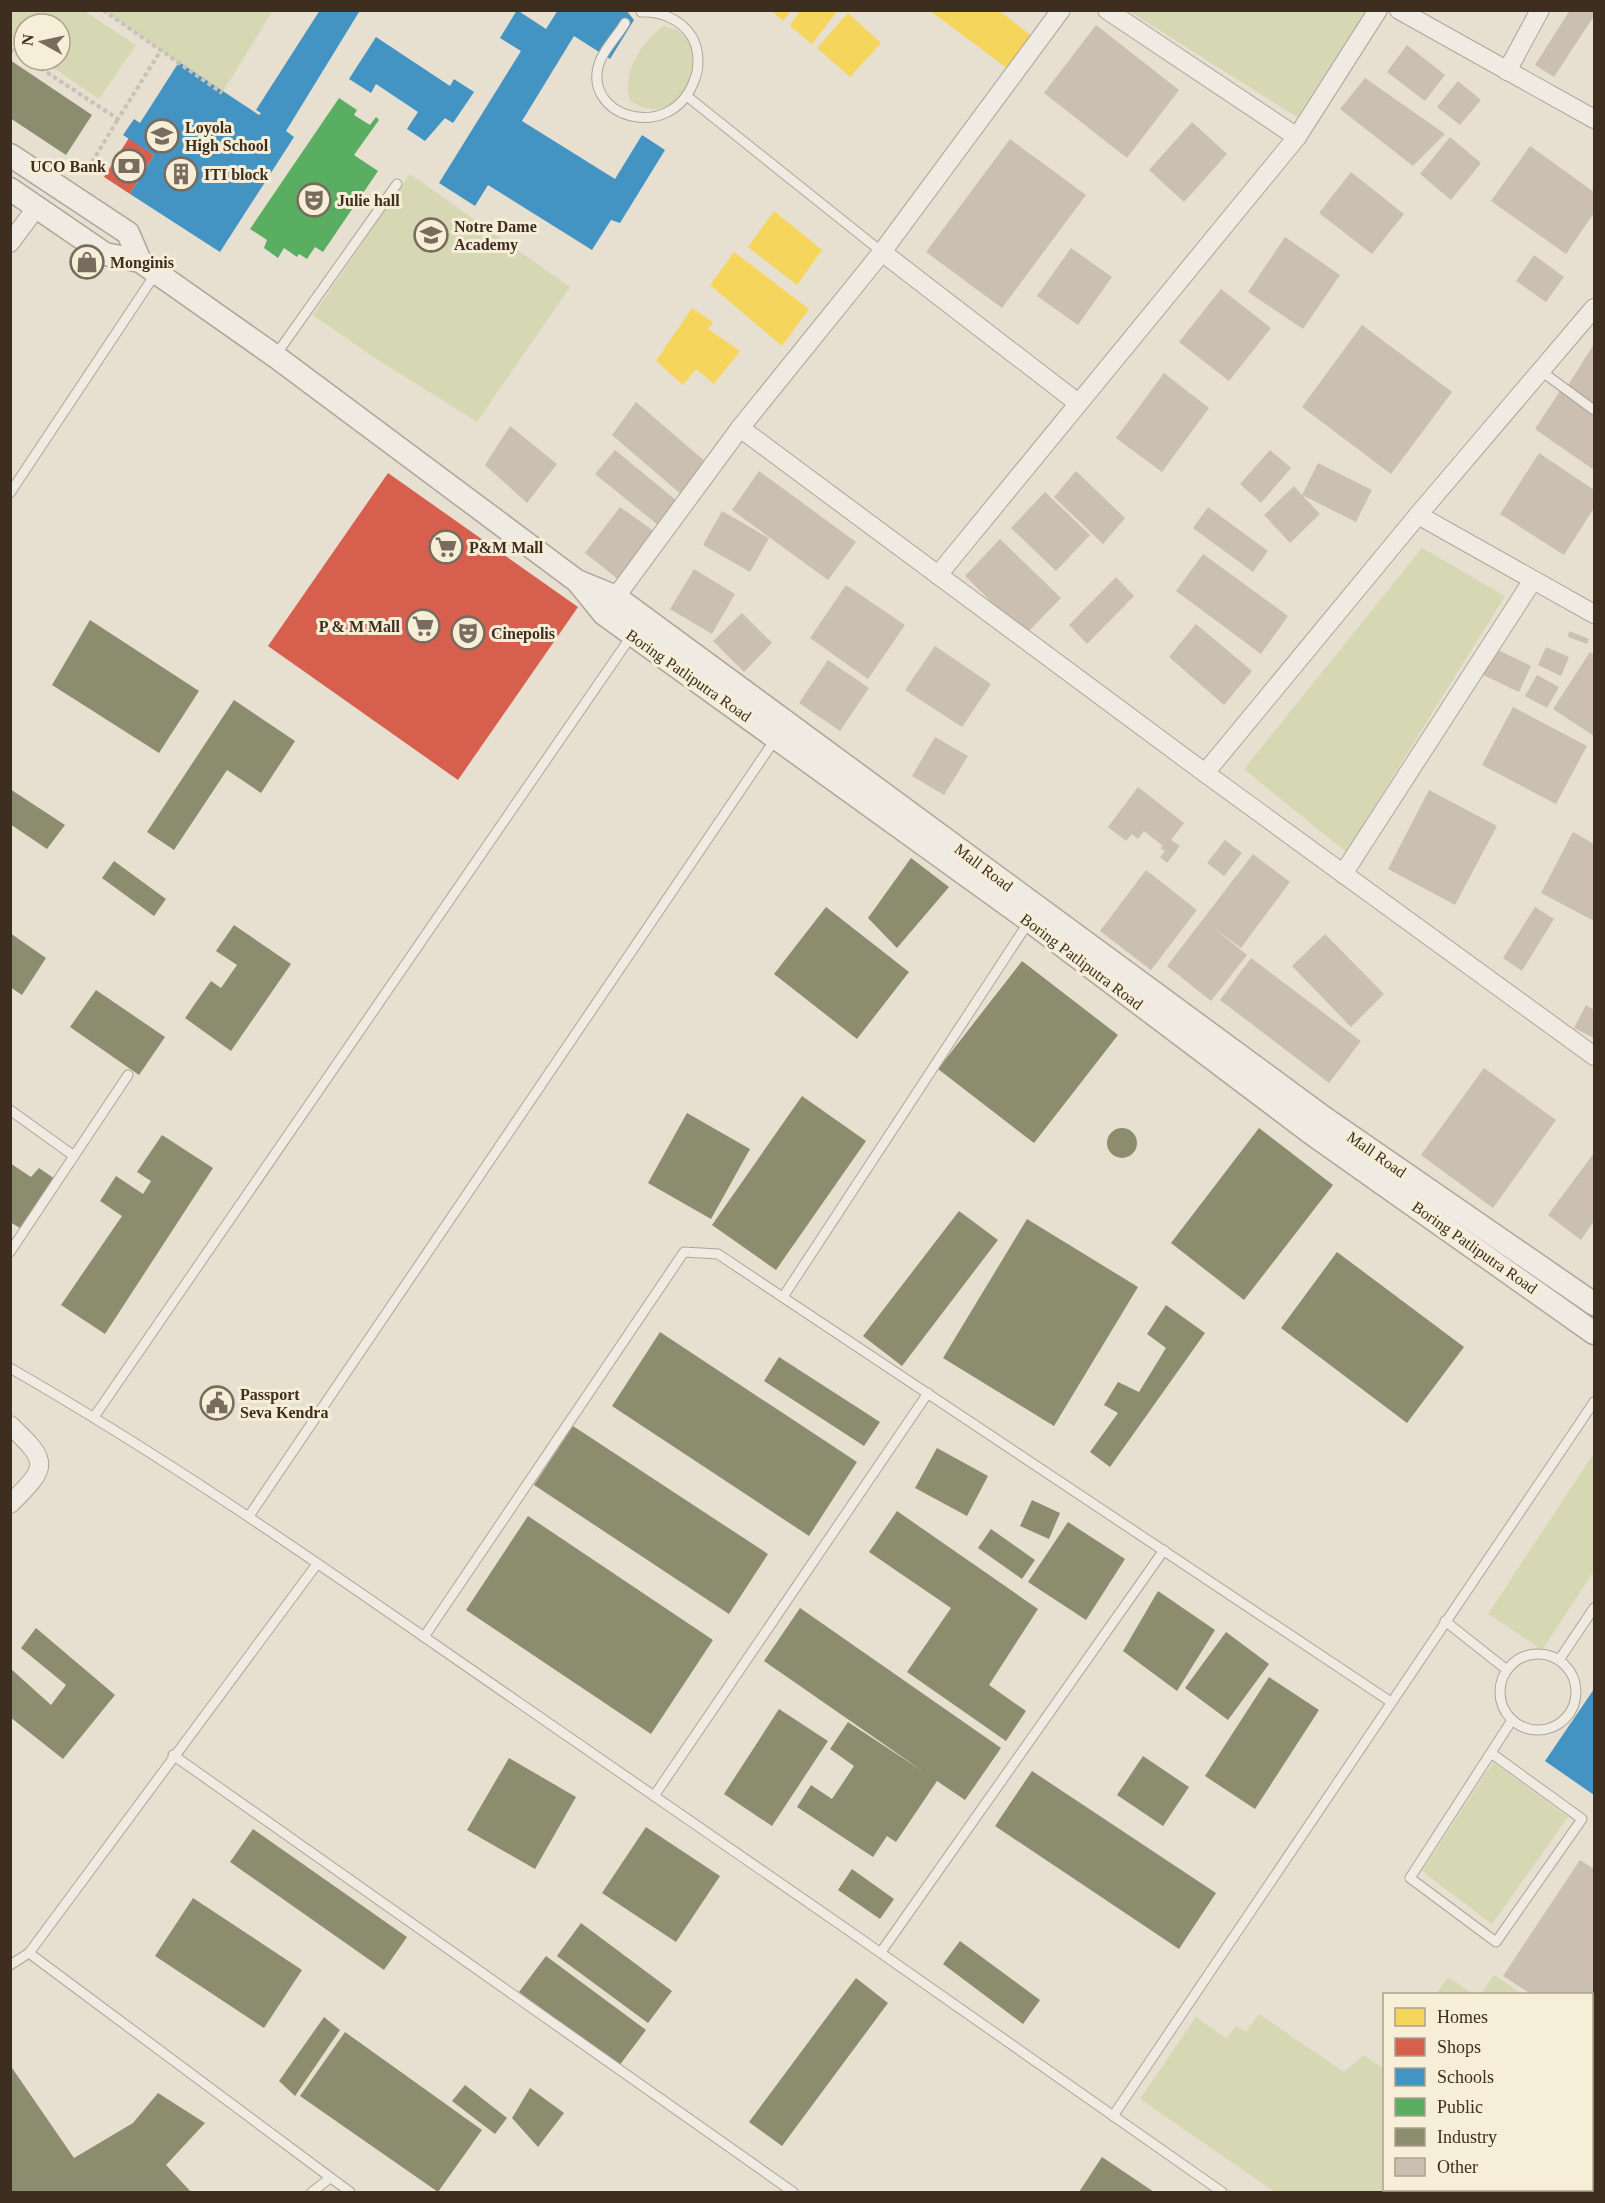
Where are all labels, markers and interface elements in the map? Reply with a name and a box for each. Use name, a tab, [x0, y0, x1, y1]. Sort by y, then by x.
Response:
north arrow	[12, 12, 72, 72]
text: N	[18, 33, 37, 47]
school or university icon: Loyola High School	[144, 118, 180, 154]
place label: Loyola High School	[185, 119, 269, 155]
bank icon: UCO Bank	[111, 148, 147, 184]
building icon: ITI block	[163, 156, 199, 192]
place label: UCO Bank	[30, 158, 106, 175]
place label: ITI block	[204, 166, 269, 183]
theatre icon: Julie hall	[296, 182, 332, 218]
place label: Julie hall	[337, 192, 400, 209]
school or university icon: Notre Dame Academy	[413, 217, 449, 253]
place label: Notre Dame Academy	[454, 218, 537, 254]
shop icon: Monginis	[69, 244, 105, 280]
place label: Monginis	[110, 254, 174, 272]
supermarket icon: P&M Mall	[428, 529, 464, 565]
place label: P&M Mall	[469, 539, 544, 556]
supermarket icon: P & M Mall	[405, 608, 441, 644]
theatre icon: Cinepolis	[450, 615, 486, 651]
place label: P & M Mall	[319, 618, 401, 635]
place label: Cinepolis	[491, 625, 555, 643]
street label: Boring Patliputra Road	[622, 626, 754, 726]
street label: Mall Road	[951, 840, 1016, 895]
street label: Boring Patliputra Road	[1017, 910, 1146, 1014]
street label: Mall Road	[1344, 1128, 1409, 1181]
street label: Boring Patliputra Road	[1408, 1198, 1540, 1298]
public building icon: Passport Seva Kendra	[199, 1385, 235, 1421]
place label: Passport Seva Kendra	[240, 1386, 328, 1421]
legend	[1383, 1993, 1593, 2191]
text: Homes	[1437, 2007, 1488, 2027]
text: Shops	[1437, 2037, 1481, 2057]
text: Schools	[1437, 2067, 1494, 2087]
text: Public	[1437, 2097, 1483, 2117]
text: Industry	[1437, 2127, 1497, 2147]
text: Other	[1437, 2157, 1478, 2177]

